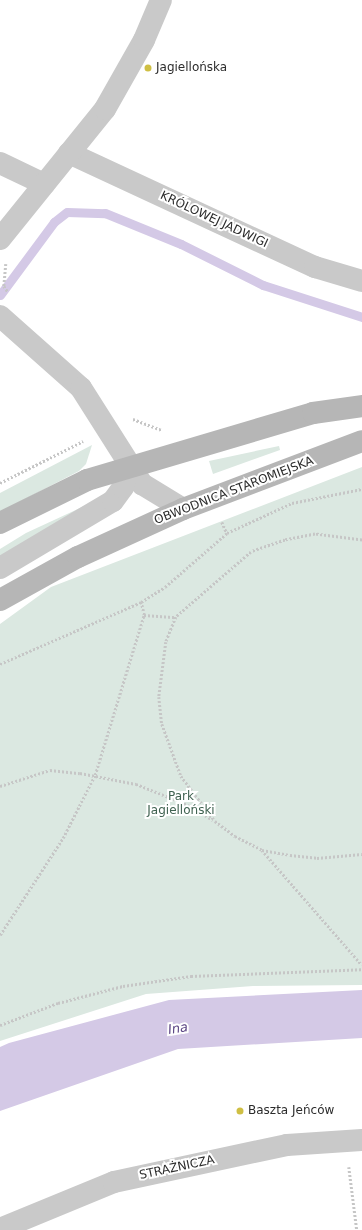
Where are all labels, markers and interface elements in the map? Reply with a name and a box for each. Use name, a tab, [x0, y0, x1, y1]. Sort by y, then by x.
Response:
place label: Jagiellońska	[156, 61, 227, 75]
marker: Jagiellońska	[143, 63, 153, 73]
street label: KRÓLOWEJ JADWIGI	[158, 189, 270, 251]
street label: OBWODNICA STAROMIEJSKA	[152, 454, 316, 528]
park label: Park Jagielloński	[147, 790, 215, 818]
water label: Ina	[167, 1020, 189, 1038]
place label: Baszta Jeńców	[248, 1104, 334, 1118]
marker: Baszta Jeńców	[235, 1106, 245, 1116]
street label: STRAŻNICZA	[138, 1153, 216, 1183]

